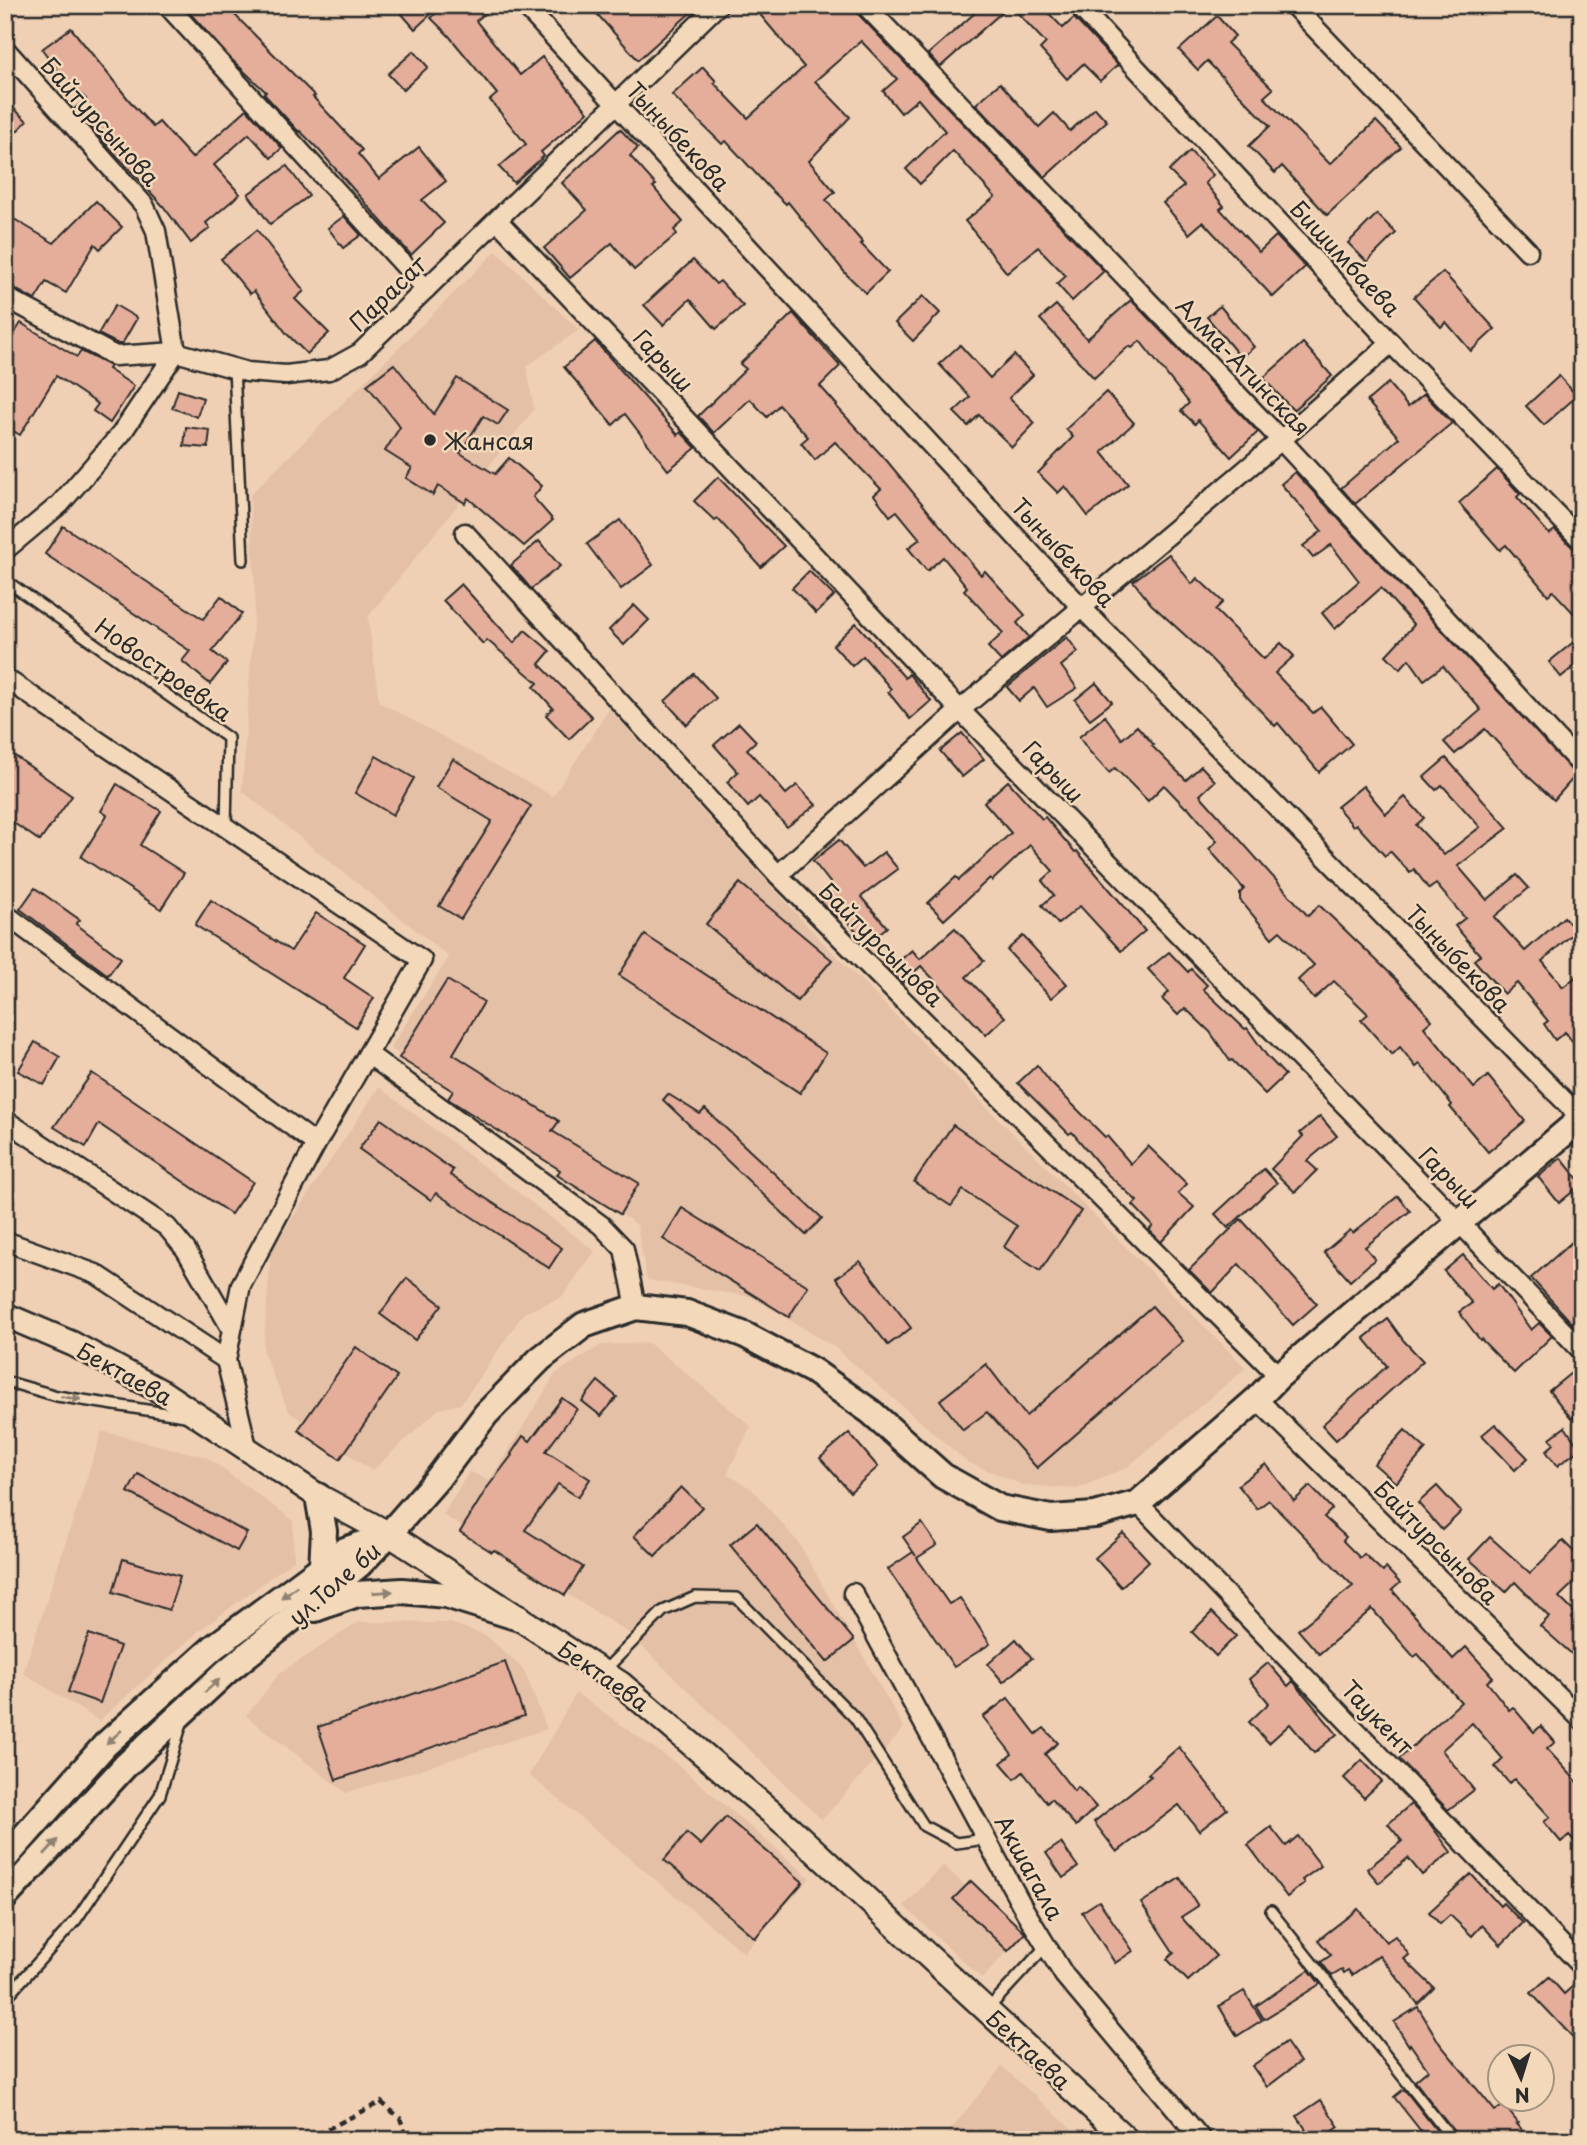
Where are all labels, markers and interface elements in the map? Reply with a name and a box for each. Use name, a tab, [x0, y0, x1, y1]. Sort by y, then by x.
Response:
street label: Байтурсынова	[33, 49, 169, 194]
street label: Тыныбекова	[619, 73, 740, 199]
street label: Бишимбаева	[1283, 192, 1410, 325]
street label: Парасат	[340, 246, 435, 339]
street label: Алма-Атинская	[1169, 289, 1319, 443]
street label: Гарыш	[626, 321, 702, 399]
place label: Жансая	[443, 423, 534, 458]
marker: Жансая	[422, 432, 438, 448]
street label: Тыныбекова	[1004, 489, 1125, 615]
street label: Новостроевка	[88, 609, 240, 730]
street label: Гарыш	[1015, 732, 1093, 810]
street label: Байтурсынова	[812, 874, 953, 1015]
street label: Тыныбекова	[1398, 896, 1520, 1021]
street label: Гарыш	[1411, 1138, 1489, 1216]
street label: Бектаева	[71, 1332, 180, 1414]
one-way arrow	[60, 1393, 82, 1404]
street label: Байтурсынова	[1367, 1472, 1508, 1613]
street label: ул.Толе би	[280, 1533, 388, 1633]
one-way arrow	[280, 1584, 298, 1598]
one-way arrow	[373, 1586, 395, 1597]
street label: Бектаева	[551, 1631, 658, 1720]
street label: Таукент	[1333, 1672, 1423, 1763]
one-way arrow	[203, 1678, 220, 1694]
one-way arrow	[105, 1729, 123, 1745]
street label: Акшагала	[987, 1808, 1074, 1926]
one-way arrow	[43, 1838, 58, 1855]
street label: Бектаева	[979, 2000, 1080, 2098]
north arrow	[1486, 2044, 1556, 2114]
text: N	[1514, 2081, 1531, 2110]

